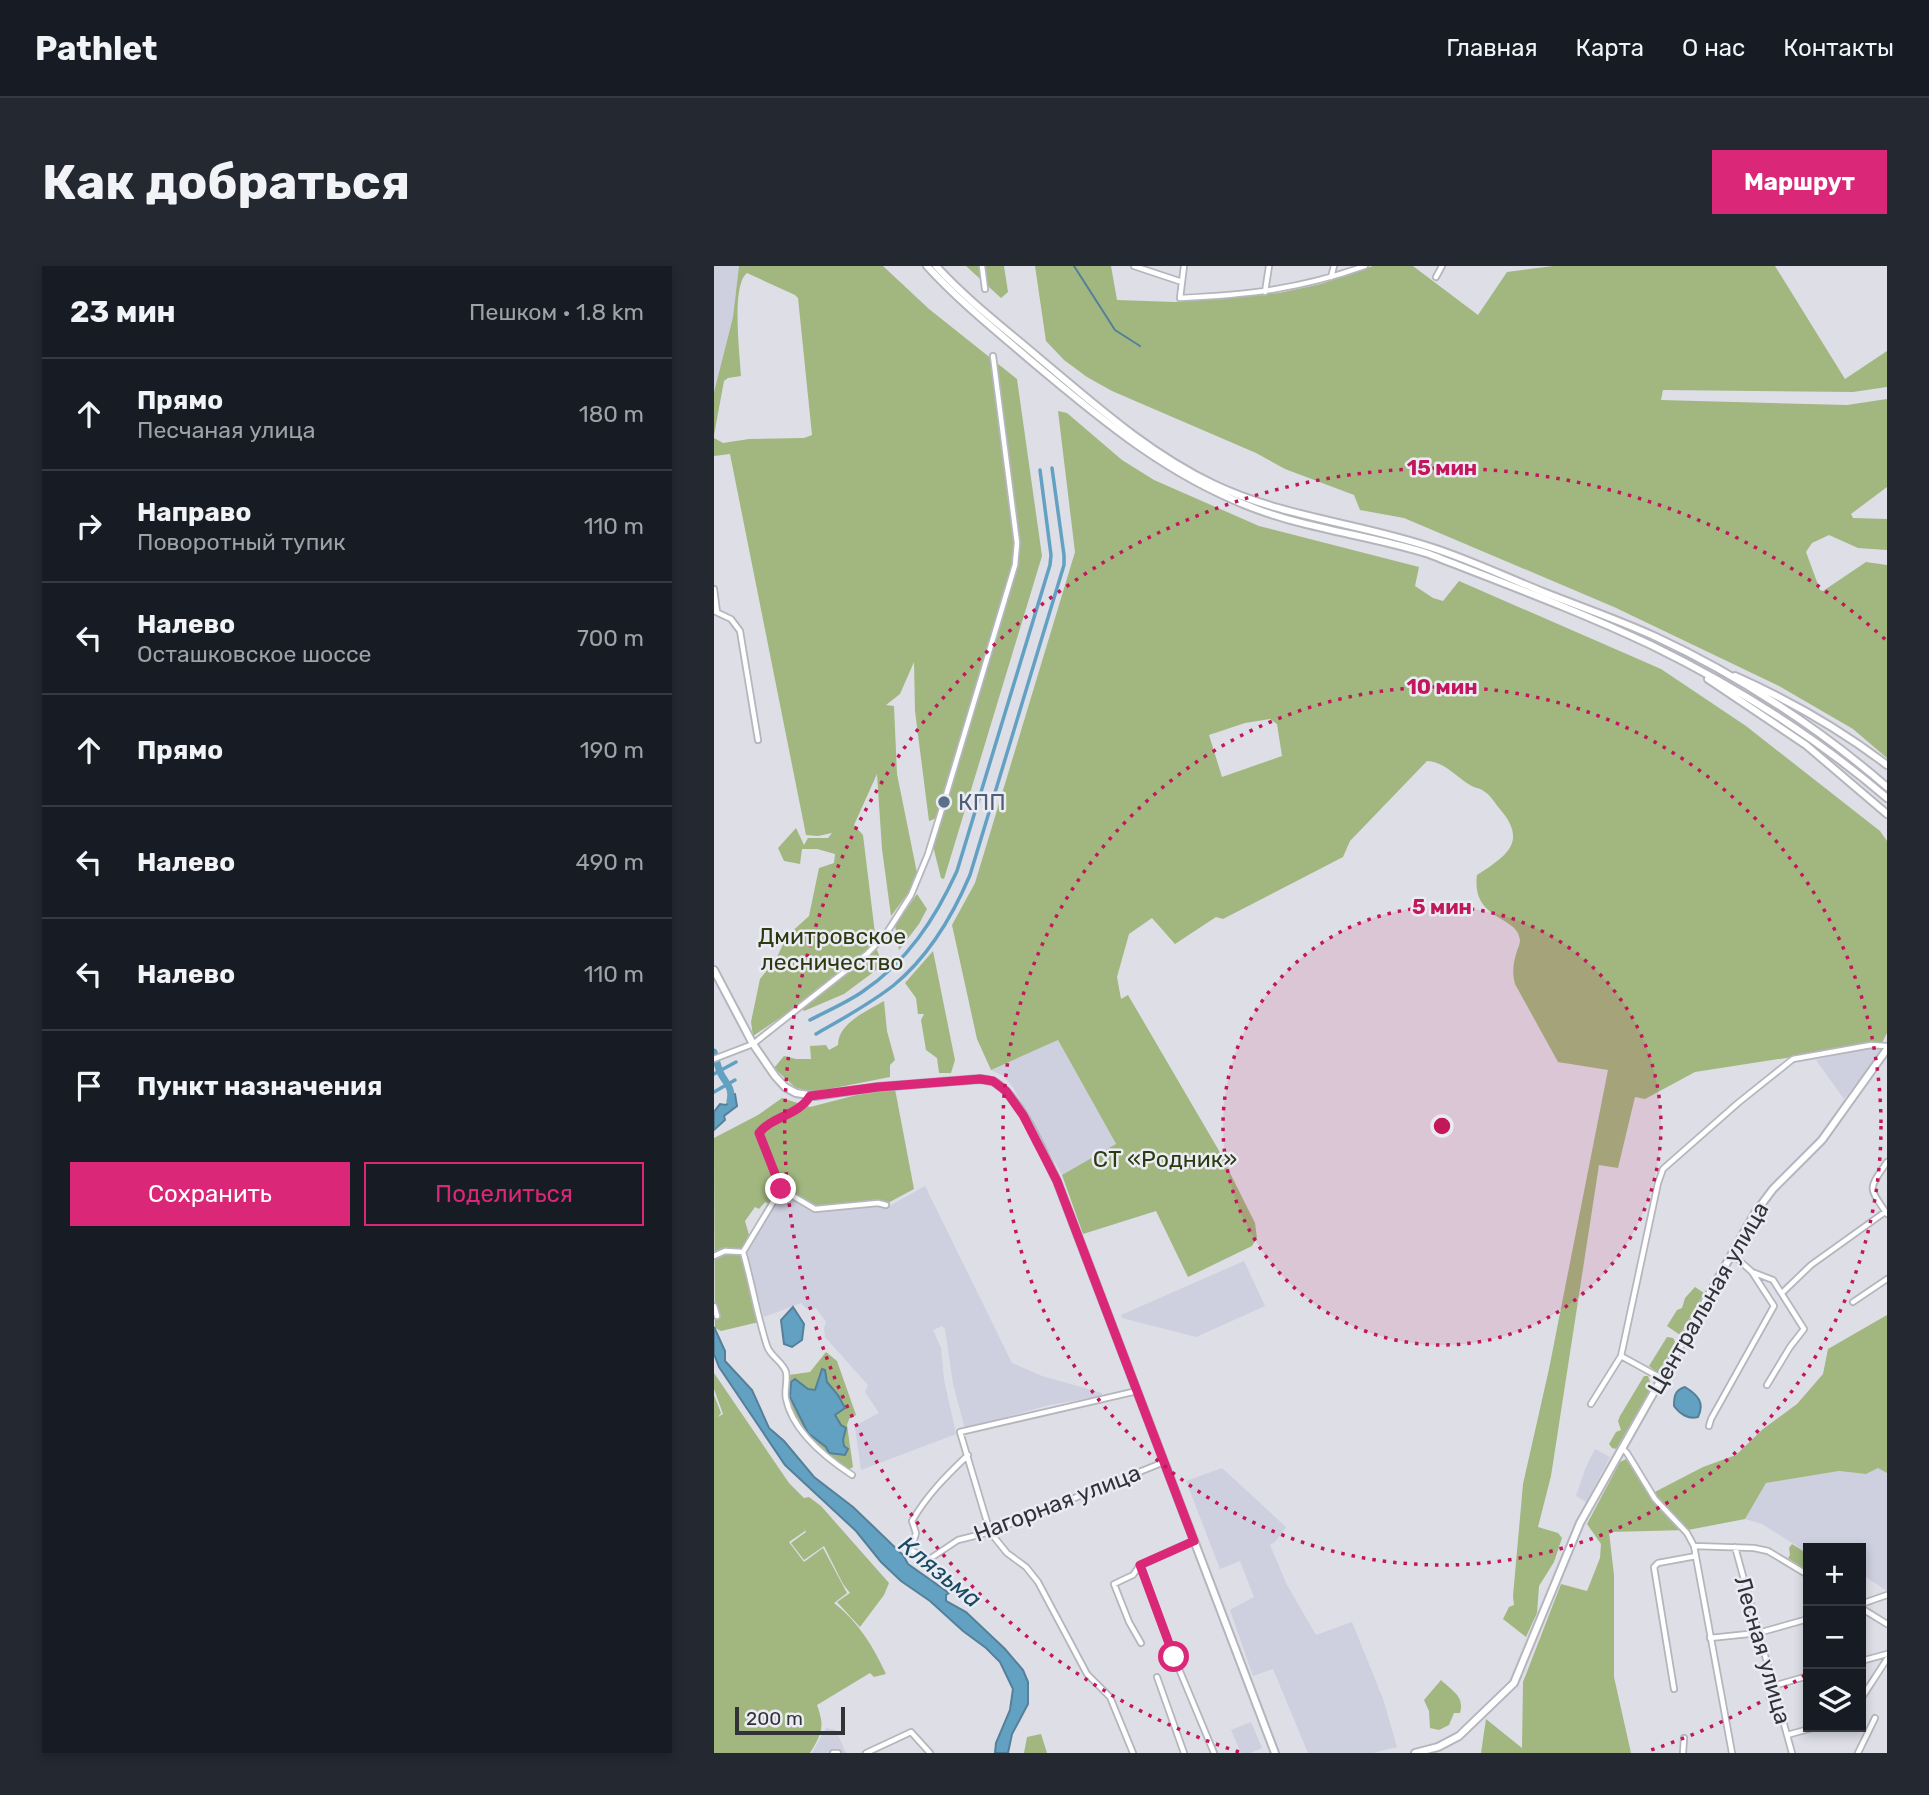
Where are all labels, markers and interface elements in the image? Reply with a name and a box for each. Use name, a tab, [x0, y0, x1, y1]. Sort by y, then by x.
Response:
text: Pathlet	[35, 29, 158, 68]
text: Главная	[1446, 34, 1538, 62]
text: Карта	[1576, 34, 1644, 62]
text: О нас	[1682, 34, 1745, 62]
text: Контакты	[1783, 34, 1894, 62]
button: Маршрут	[1712, 150, 1887, 214]
text: Как добраться	[42, 153, 410, 211]
text: 23 мин	[70, 294, 176, 330]
text: Пешком · 1.8 km	[469, 298, 644, 326]
text: Прямо	[137, 385, 223, 416]
icon: ahead	[70, 395, 108, 433]
text: 180 m	[579, 400, 644, 428]
text: Песчаная улица	[137, 416, 315, 444]
text: 15 мин	[1407, 455, 1477, 480]
text: Направо	[137, 497, 251, 528]
icon: right	[70, 507, 108, 545]
text: 110 m	[584, 512, 644, 540]
text: Поворотный тупик	[137, 528, 346, 556]
text: Налево	[137, 609, 235, 640]
icon: left	[70, 619, 108, 657]
text: 700 m	[577, 624, 644, 652]
text: Осташковское шоссе	[137, 640, 371, 668]
text: 10 мин	[1406, 674, 1478, 699]
icon: ahead	[70, 731, 108, 769]
text: Прямо	[137, 735, 223, 766]
text: 190 m	[580, 736, 644, 764]
place label: КПП	[958, 788, 1006, 816]
marker: КПП	[936, 794, 952, 810]
icon: left	[70, 843, 108, 881]
text: Налево	[137, 847, 235, 878]
text: 490 m	[576, 848, 644, 876]
text: 5 мин	[1412, 894, 1472, 919]
park label: Дмитровское лесничество	[758, 922, 906, 976]
icon: left	[70, 955, 108, 993]
text: Налево	[137, 959, 235, 990]
text: 110 m	[584, 960, 644, 988]
icon: arrive	[70, 1067, 108, 1105]
text: Пункт назначения	[137, 1071, 382, 1102]
centre of rings	[1430, 1114, 1454, 1138]
park label: СТ «Родник»	[1093, 1145, 1237, 1173]
button: Сохранить	[70, 1162, 350, 1226]
button: Поделиться	[364, 1162, 644, 1226]
route end	[765, 1173, 796, 1204]
street label: Центральная улица	[1641, 1197, 1775, 1399]
street label: Нагорная улица	[969, 1458, 1145, 1548]
water label: Клязьма	[893, 1530, 987, 1614]
map controls	[1803, 1543, 1866, 1732]
button: +	[1803, 1543, 1866, 1606]
street label: Лесная улица	[1728, 1573, 1798, 1727]
button: −	[1803, 1606, 1866, 1669]
route start	[1158, 1641, 1189, 1672]
button: layers	[1803, 1669, 1866, 1732]
scale bar	[735, 1704, 845, 1736]
text: 200 m	[746, 1707, 803, 1730]

